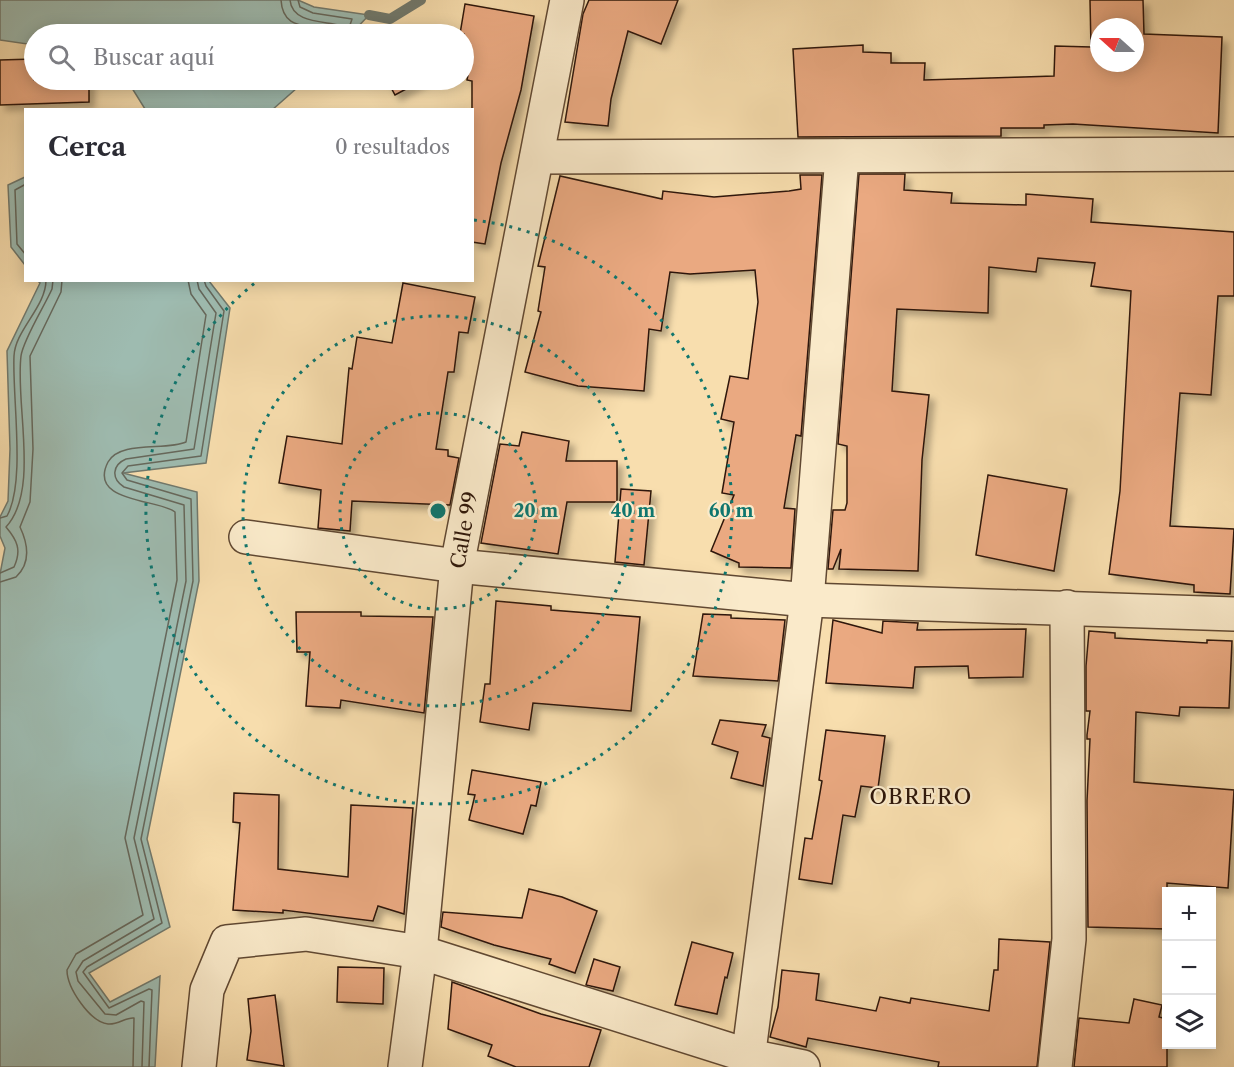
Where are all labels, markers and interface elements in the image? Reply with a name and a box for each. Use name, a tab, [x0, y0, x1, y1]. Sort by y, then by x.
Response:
north arrow	[1090, 18, 1144, 72]
search box	[24, 24, 474, 90]
icon: search	[45, 41, 78, 74]
text: Buscar aquí	[93, 44, 215, 71]
text: Cerca	[48, 131, 126, 163]
text: 0 resultados	[335, 135, 450, 159]
street label: Calle 99	[445, 490, 483, 570]
text: 20 m	[514, 500, 558, 522]
text: 40 m	[611, 500, 655, 522]
text: 60 m	[709, 500, 753, 522]
centre of rings	[428, 501, 448, 521]
district label: OBRERO	[869, 784, 973, 809]
map controls	[1162, 887, 1216, 1049]
button: +	[1162, 887, 1216, 941]
button: −	[1162, 941, 1216, 995]
button: layers	[1162, 995, 1216, 1049]

